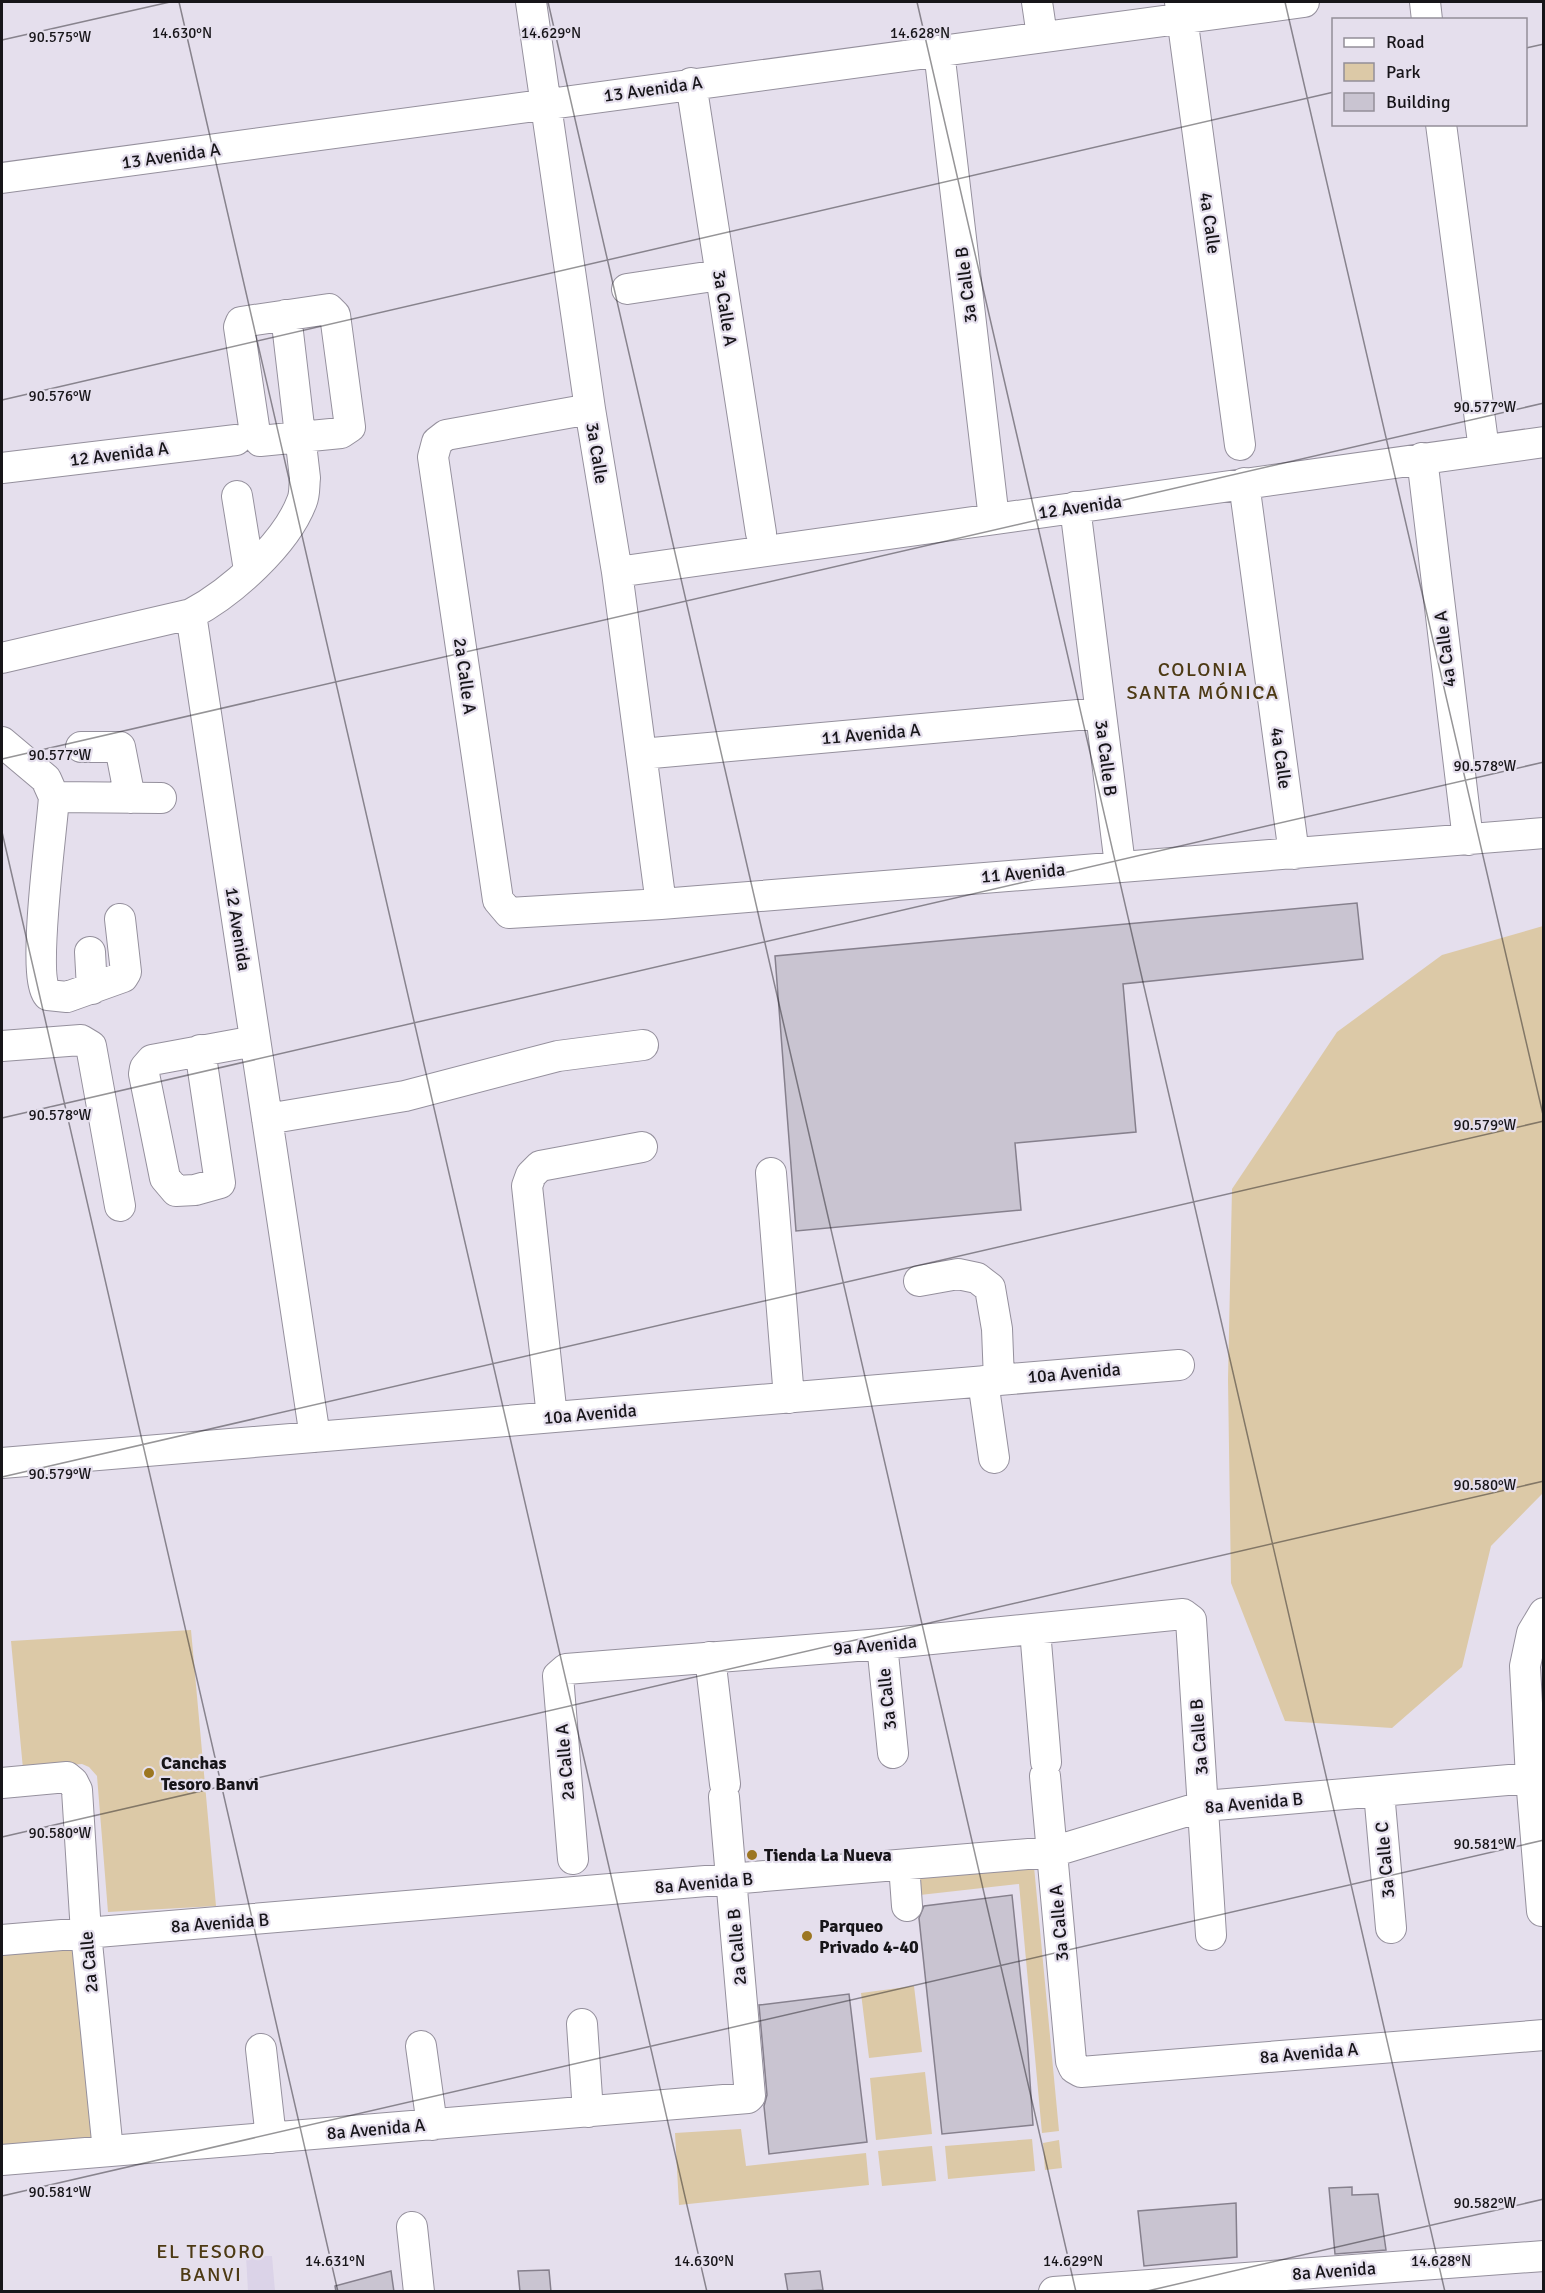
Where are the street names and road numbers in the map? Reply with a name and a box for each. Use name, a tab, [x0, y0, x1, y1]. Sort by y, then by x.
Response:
street label: 13 Avenida A	[602, 71, 704, 107]
street label: 13 Avenida A	[120, 138, 222, 174]
street label: 4a Calle	[1195, 191, 1225, 255]
street label: 3a Calle B	[950, 245, 982, 324]
street label: 3a Calle A	[708, 268, 742, 348]
street label: 3a Calle	[581, 421, 613, 485]
street label: 12 Avenida A	[68, 437, 170, 471]
street label: 12 Avenida	[1037, 490, 1123, 524]
street label: 4a Calle A	[1429, 610, 1461, 688]
street label: 2a Calle A	[449, 636, 481, 716]
street label: 11 Avenida A	[821, 719, 921, 749]
street label: 3a Calle B	[1090, 719, 1122, 798]
street label: 4a Calle	[1266, 726, 1296, 790]
street label: 11 Avenida	[980, 858, 1066, 888]
street label: 12 Avenida	[221, 886, 255, 972]
street label: 10a Avenida	[1026, 1358, 1122, 1388]
street label: 10a Avenida	[542, 1399, 638, 1429]
street label: 9a Avenida	[832, 1630, 918, 1660]
street label: 3a Calle	[873, 1667, 901, 1731]
street label: 3a Calle B	[1185, 1698, 1213, 1776]
street label: 2a Calle A	[551, 1723, 579, 1801]
street label: 8a Avenida B	[1204, 1788, 1304, 1818]
street label: 3a Calle C	[1371, 1821, 1399, 1899]
street label: 8a Avenida B	[654, 1868, 754, 1898]
street label: 3a Calle A	[1045, 1884, 1073, 1962]
street label: 2a Calle B	[723, 1908, 751, 1986]
street label: 8a Avenida B	[170, 1909, 270, 1937]
street label: 2a Calle	[75, 1930, 103, 1994]
street label: 8a Avenida A	[1259, 2038, 1359, 2068]
street label: 8a Avenida A	[326, 2114, 426, 2144]
street label: 8a Avenida	[1291, 2257, 1377, 2285]

